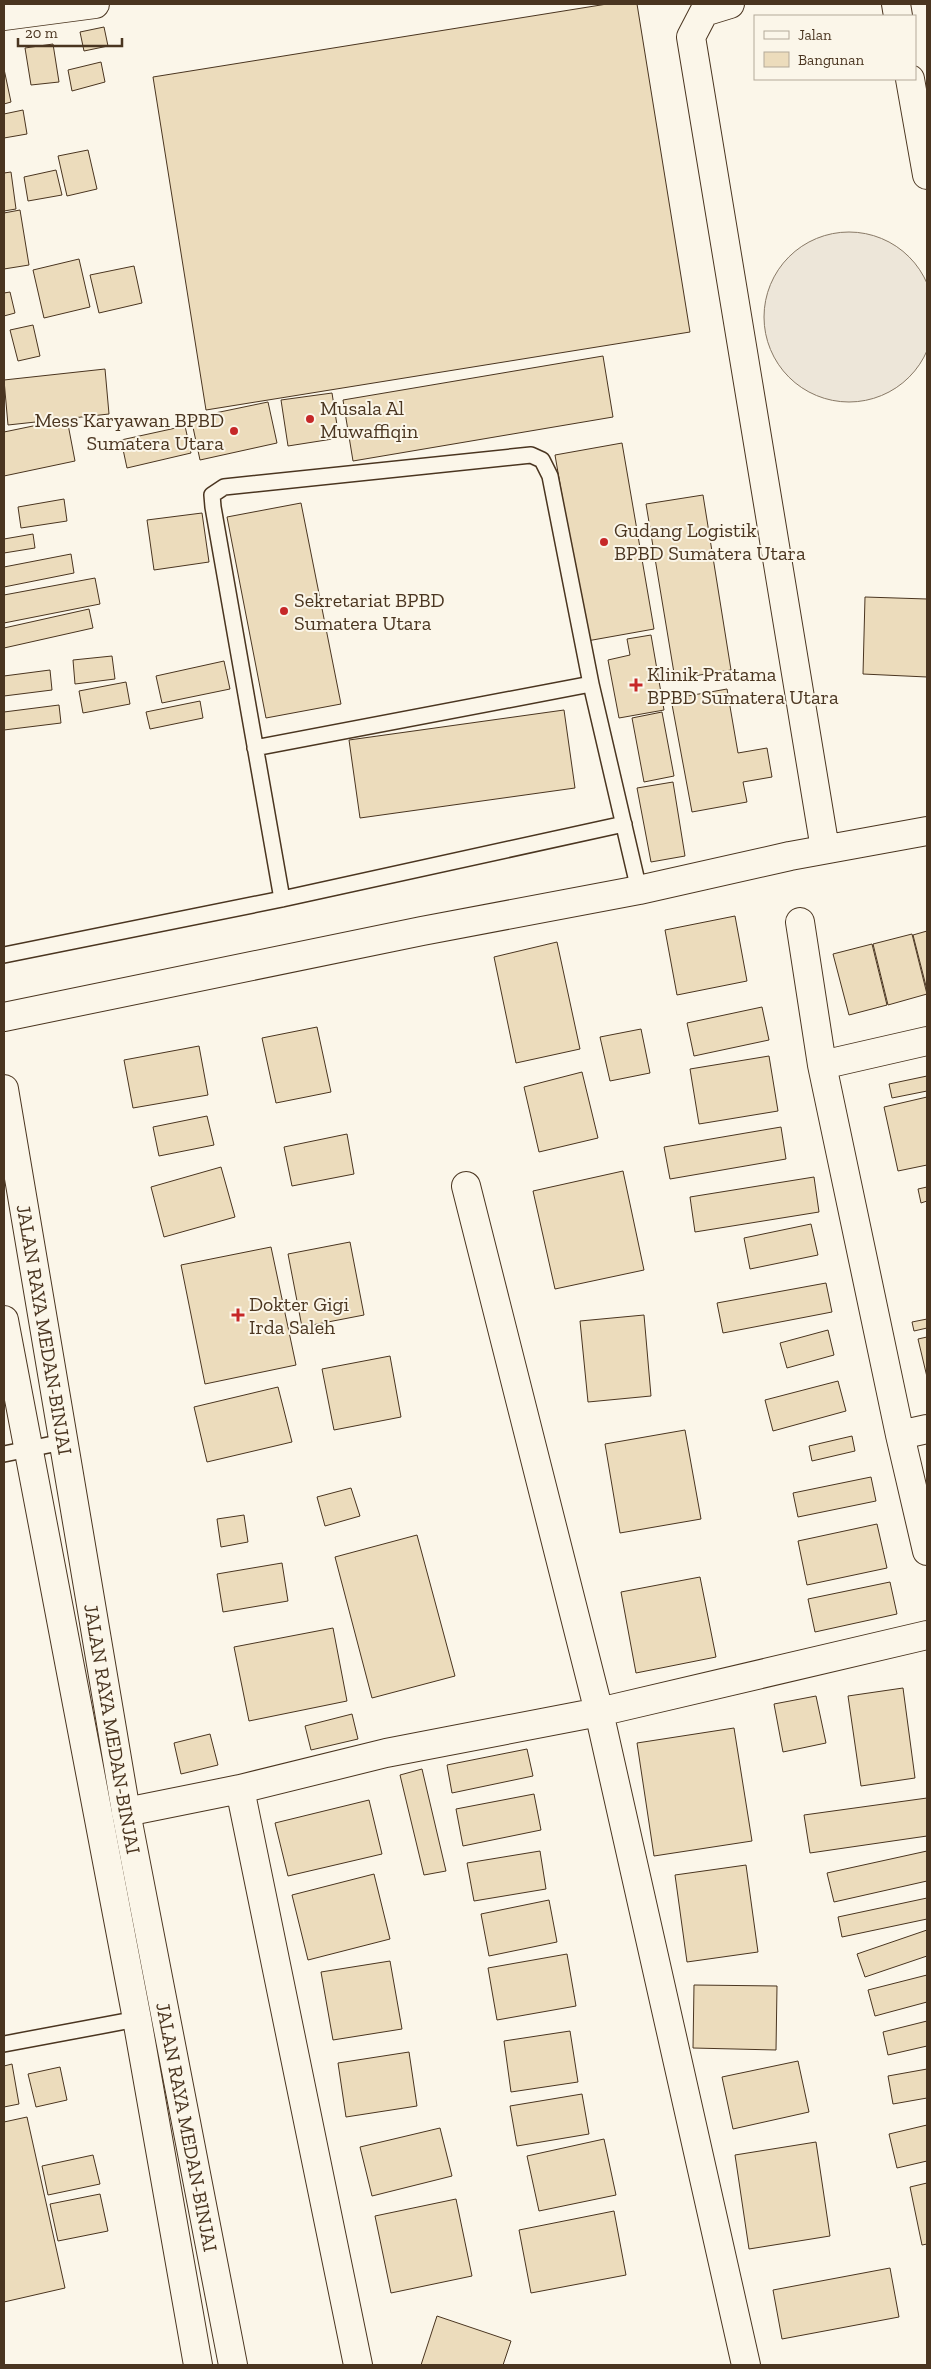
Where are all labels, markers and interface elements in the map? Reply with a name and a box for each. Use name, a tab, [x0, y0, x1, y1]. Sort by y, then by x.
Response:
scale bar	[18, 15, 121, 47]
legend	[754, 15, 916, 80]
text: 20 m	[25, 24, 58, 42]
text: Jalan	[798, 26, 832, 44]
text: Bangunan	[798, 51, 864, 69]
place label: Musala Al Muwaffiqin	[320, 396, 419, 443]
place label: Mess Karyawan BPBD Sumatera Utara	[34, 408, 224, 455]
marker: Musala Al Muwaffiqin	[304, 413, 316, 425]
marker: Mess Karyawan BPBD Sumatera Utara	[228, 425, 240, 437]
place label: Gudang Logistik BPBD Sumatera Utara	[614, 518, 806, 565]
marker: Gudang Logistik BPBD Sumatera Utara	[598, 536, 610, 548]
place label: Sekretariat BPBD Sumatera Utara	[294, 588, 445, 635]
marker: Sekretariat BPBD Sumatera Utara	[278, 605, 290, 617]
place label: Klinik Pratama BPBD Sumatera Utara	[647, 662, 839, 709]
marker: Klinik Pratama BPBD Sumatera Utara	[629, 678, 643, 692]
street label: JALAN RAYA MEDAN-BINJAI	[12, 1203, 78, 1457]
place label: Dokter Gigi Irda Saleh	[249, 1292, 350, 1339]
marker: Dokter Gigi Irda Saleh	[231, 1308, 245, 1322]
street label: JALAN RAYA MEDAN-BINJAI	[79, 1602, 146, 1856]
street label: JALAN RAYA MEDAN-BINJAI	[151, 2000, 223, 2254]

